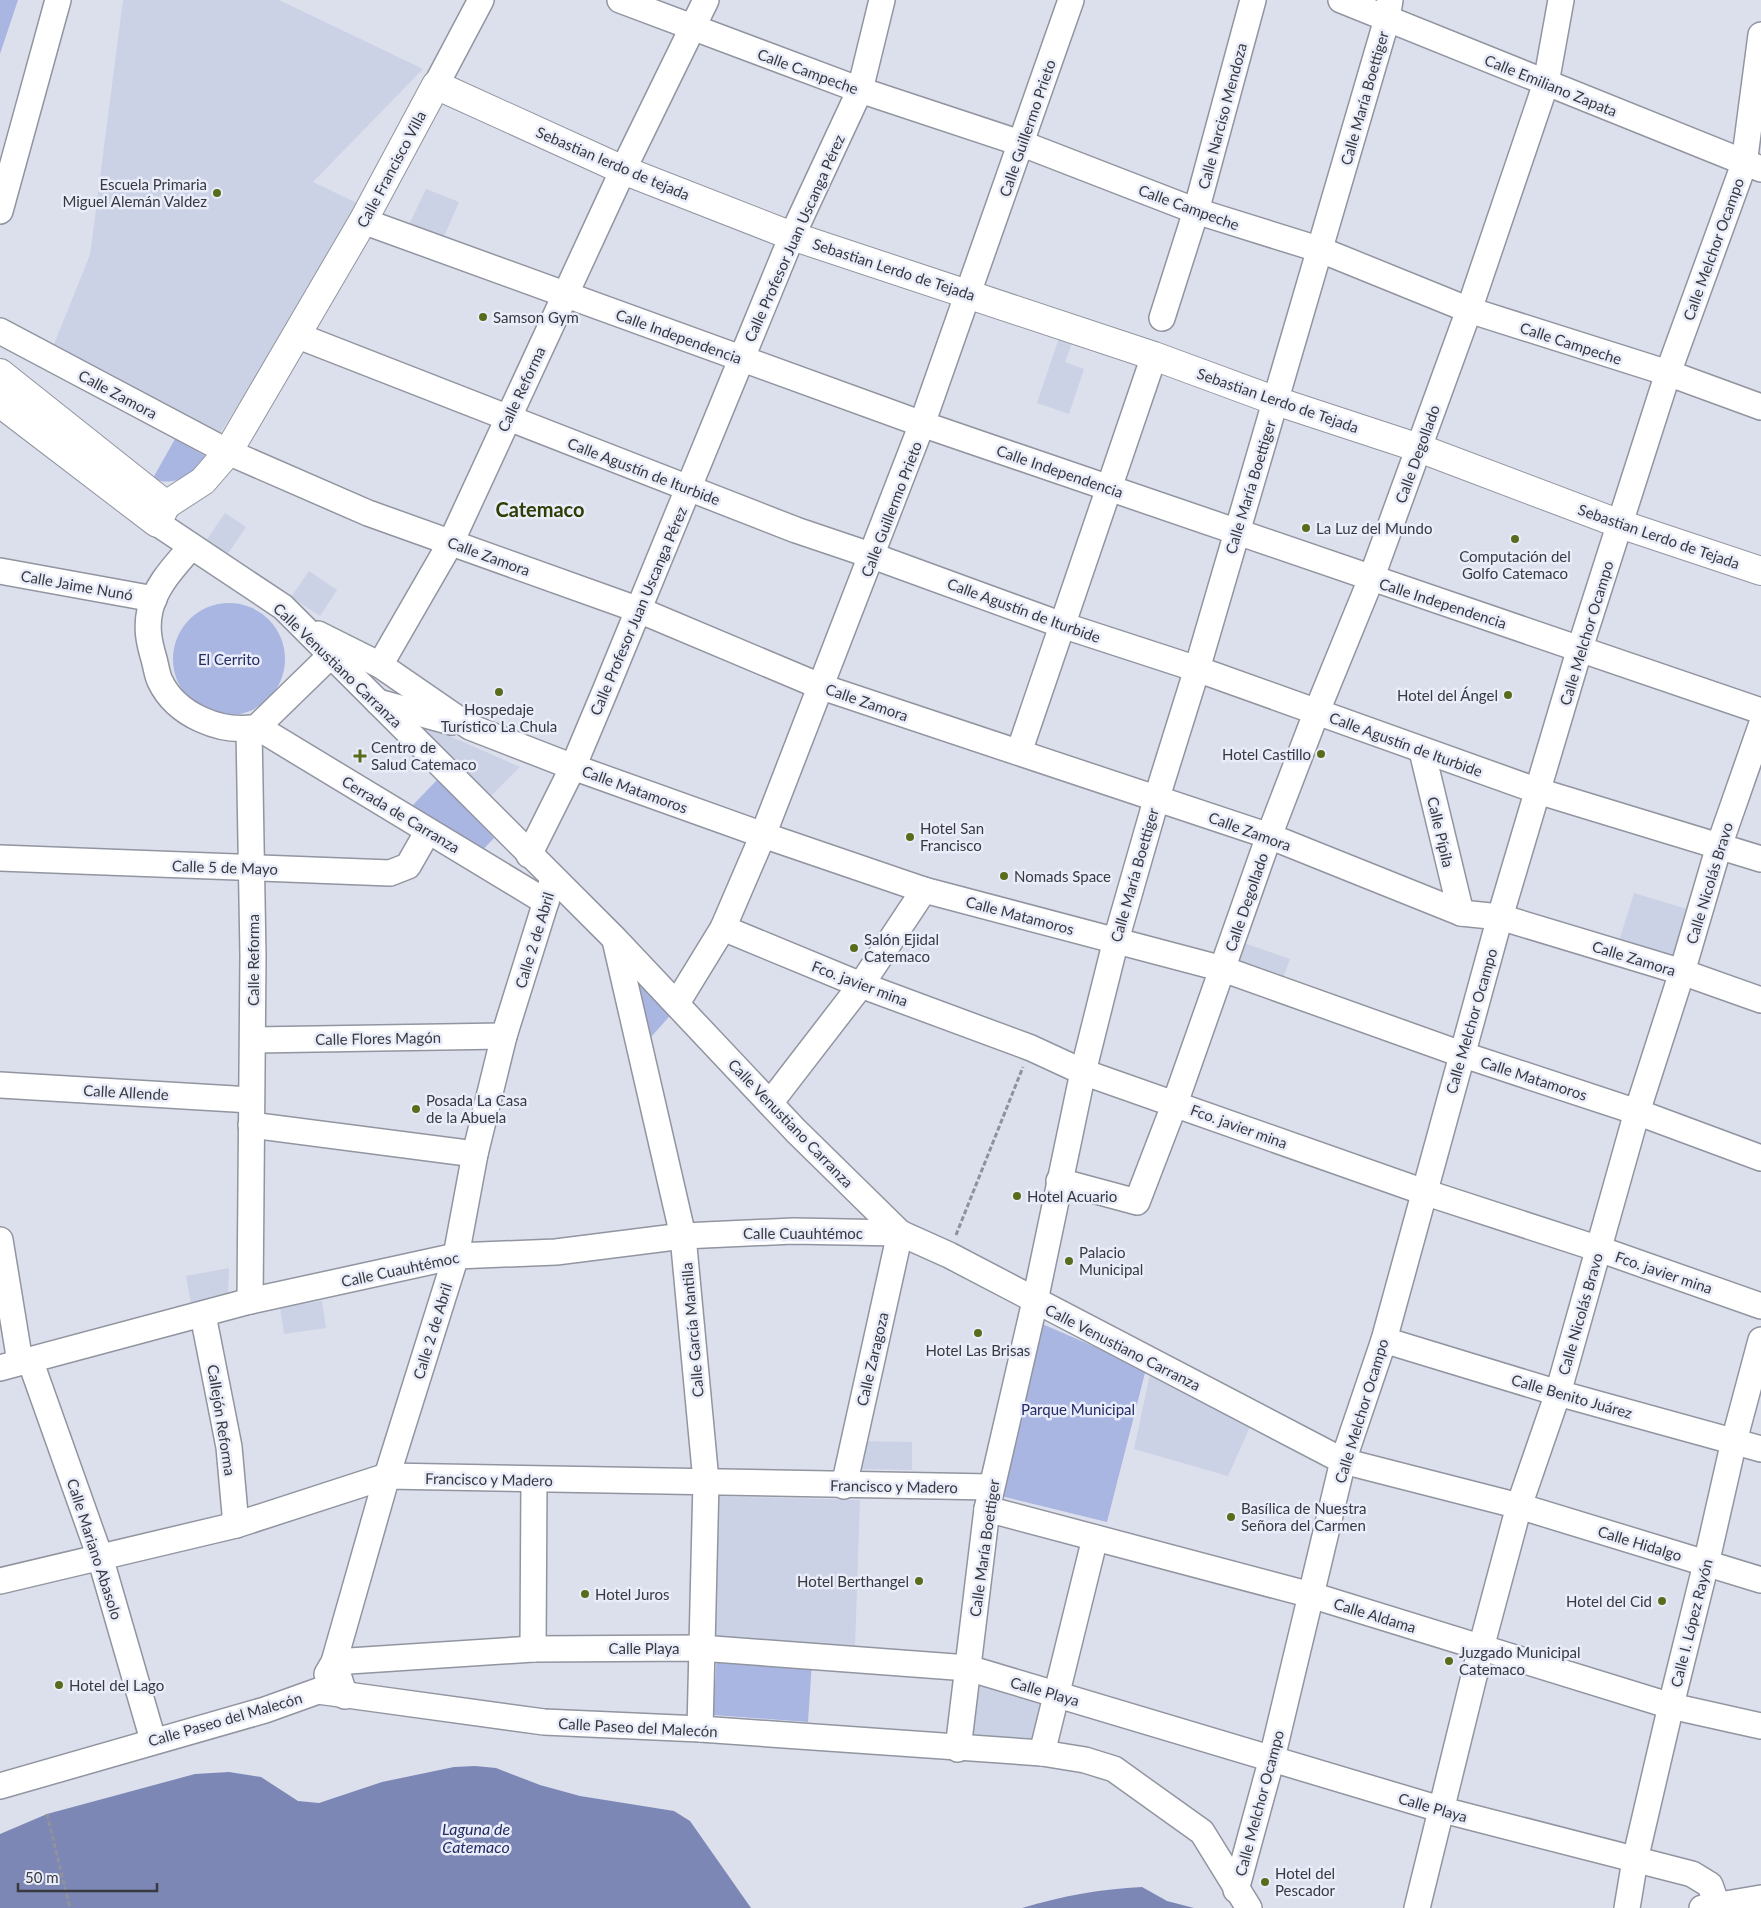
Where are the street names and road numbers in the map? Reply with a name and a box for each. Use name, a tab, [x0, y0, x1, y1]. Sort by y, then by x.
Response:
street label: Calle María Boettiger	[1336, 28, 1392, 167]
street label: Calle Narciso Mendoza	[1194, 41, 1250, 191]
street label: Calle Campeche	[755, 44, 861, 98]
street label: Calle Emiliano Zapata	[1482, 50, 1620, 120]
street label: Calle Guillermo Prieto	[995, 57, 1059, 199]
street label: Calle Francisco Villa	[353, 108, 429, 230]
street label: Sebastian lerdo de tejada	[534, 122, 692, 204]
street label: Calle Profesor Juan Uscanga Pérez	[740, 131, 848, 344]
street label: Calle Melchor Ocampo	[1679, 175, 1747, 323]
street label: Calle Campeche	[1136, 180, 1242, 234]
street label: Sebastian Lerdo de Tejada	[810, 234, 978, 304]
street label: Calle Independencia	[614, 305, 744, 367]
street label: Calle Campeche	[1518, 318, 1624, 368]
street label: Calle Reforma	[493, 344, 549, 434]
street label: Sebastian Lerdo de Tejada	[1195, 364, 1361, 436]
street label: Calle Zamora	[76, 366, 160, 422]
street label: Calle Degollado	[1391, 402, 1443, 506]
street label: Calle María Boettiger	[1221, 417, 1279, 556]
street label: Calle Agustín de Iturbide	[565, 434, 723, 508]
street label: Calle Guillermo Prieto	[857, 439, 925, 579]
street label: Calle Independencia	[994, 441, 1126, 501]
street label: Sebastian Lerdo de Tejada	[1576, 500, 1742, 572]
street label: Calle Profesor Juan Uscanga Pérez	[586, 504, 690, 718]
street label: Calle Zamora	[445, 533, 533, 579]
street label: Calle Melchor Ocampo	[1555, 559, 1617, 707]
street label: Calle Jaime Nunó	[19, 566, 135, 604]
street label: Calle Agustín de Iturbide	[945, 574, 1103, 646]
street label: Calle Independencia	[1377, 574, 1509, 632]
street label: Calle Venustiano Carranza	[270, 599, 406, 731]
street label: Calle Zamora	[823, 679, 911, 725]
street label: Calle Agustín de Iturbide	[1327, 708, 1485, 780]
street label: Calle Matamoros	[580, 762, 690, 816]
street label: Cerrada de Carranza	[339, 772, 463, 856]
street label: Calle Pípila	[1424, 795, 1458, 869]
street label: Calle María Boettiger	[1106, 805, 1162, 944]
street label: Calle Zamora	[1206, 808, 1294, 854]
street label: Calle Nicolás Bravo	[1682, 820, 1736, 946]
street label: Calle Degollado	[1221, 850, 1271, 954]
street label: Calle 5 de Mayo	[172, 856, 278, 878]
street label: Calle 2 de Abril	[511, 890, 557, 990]
street label: Calle Matamoros	[964, 892, 1076, 938]
street label: Calle Reforma	[244, 914, 262, 1006]
street label: Calle Zamora	[1590, 937, 1678, 979]
street label: Calle Melchor Ocampo	[1442, 946, 1500, 1096]
street label: Fco. javier mina	[809, 956, 911, 1010]
street label: Calle Flores Magón	[315, 1028, 441, 1048]
street label: Calle Matamoros	[1478, 1052, 1590, 1104]
street label: Calle Venustiano Carranza	[725, 1055, 857, 1191]
street label: Calle Allende	[83, 1081, 169, 1103]
street label: Fco. javier mina	[1188, 1100, 1290, 1152]
street label: Calle Cuauhtémoc	[743, 1224, 863, 1242]
street label: Fco. javier mina	[1613, 1247, 1715, 1297]
street label: Calle Cuauhtémoc	[339, 1248, 461, 1290]
street label: Calle Nicolás Bravo	[1554, 1251, 1606, 1377]
street label: Calle García Mantilla	[677, 1262, 707, 1398]
street label: Calle 2 de Abril	[409, 1281, 455, 1381]
street label: Calle Venustiano Carranza	[1042, 1300, 1204, 1394]
street label: Calle Zaragoza	[852, 1310, 892, 1408]
street label: Calle Melchor Ocampo	[1330, 1337, 1392, 1485]
street label: Callejón Reforma	[204, 1363, 240, 1477]
street label: Calle Benito Juárez	[1510, 1370, 1635, 1422]
street label: Francisco y Madero	[425, 1469, 553, 1489]
street label: Calle Mariano Abasolo	[64, 1476, 126, 1622]
street label: Francisco y Madero	[830, 1476, 958, 1496]
street label: Calle María Boettiger	[965, 1477, 1003, 1618]
street label: Calle Hidalgo	[1596, 1522, 1684, 1564]
street label: Calle I. López Rayón	[1666, 1557, 1716, 1689]
street label: Calle Aldama	[1332, 1594, 1418, 1636]
street label: Calle Playa	[608, 1639, 680, 1657]
street label: Calle Playa	[1008, 1673, 1082, 1709]
street label: Calle Paseo del Malecón	[146, 1688, 304, 1750]
street label: Calle Paseo del Malecón	[558, 1714, 718, 1740]
street label: Calle Melchor Ocampo	[1231, 1728, 1287, 1878]
street label: Calle Playa	[1396, 1789, 1470, 1825]

